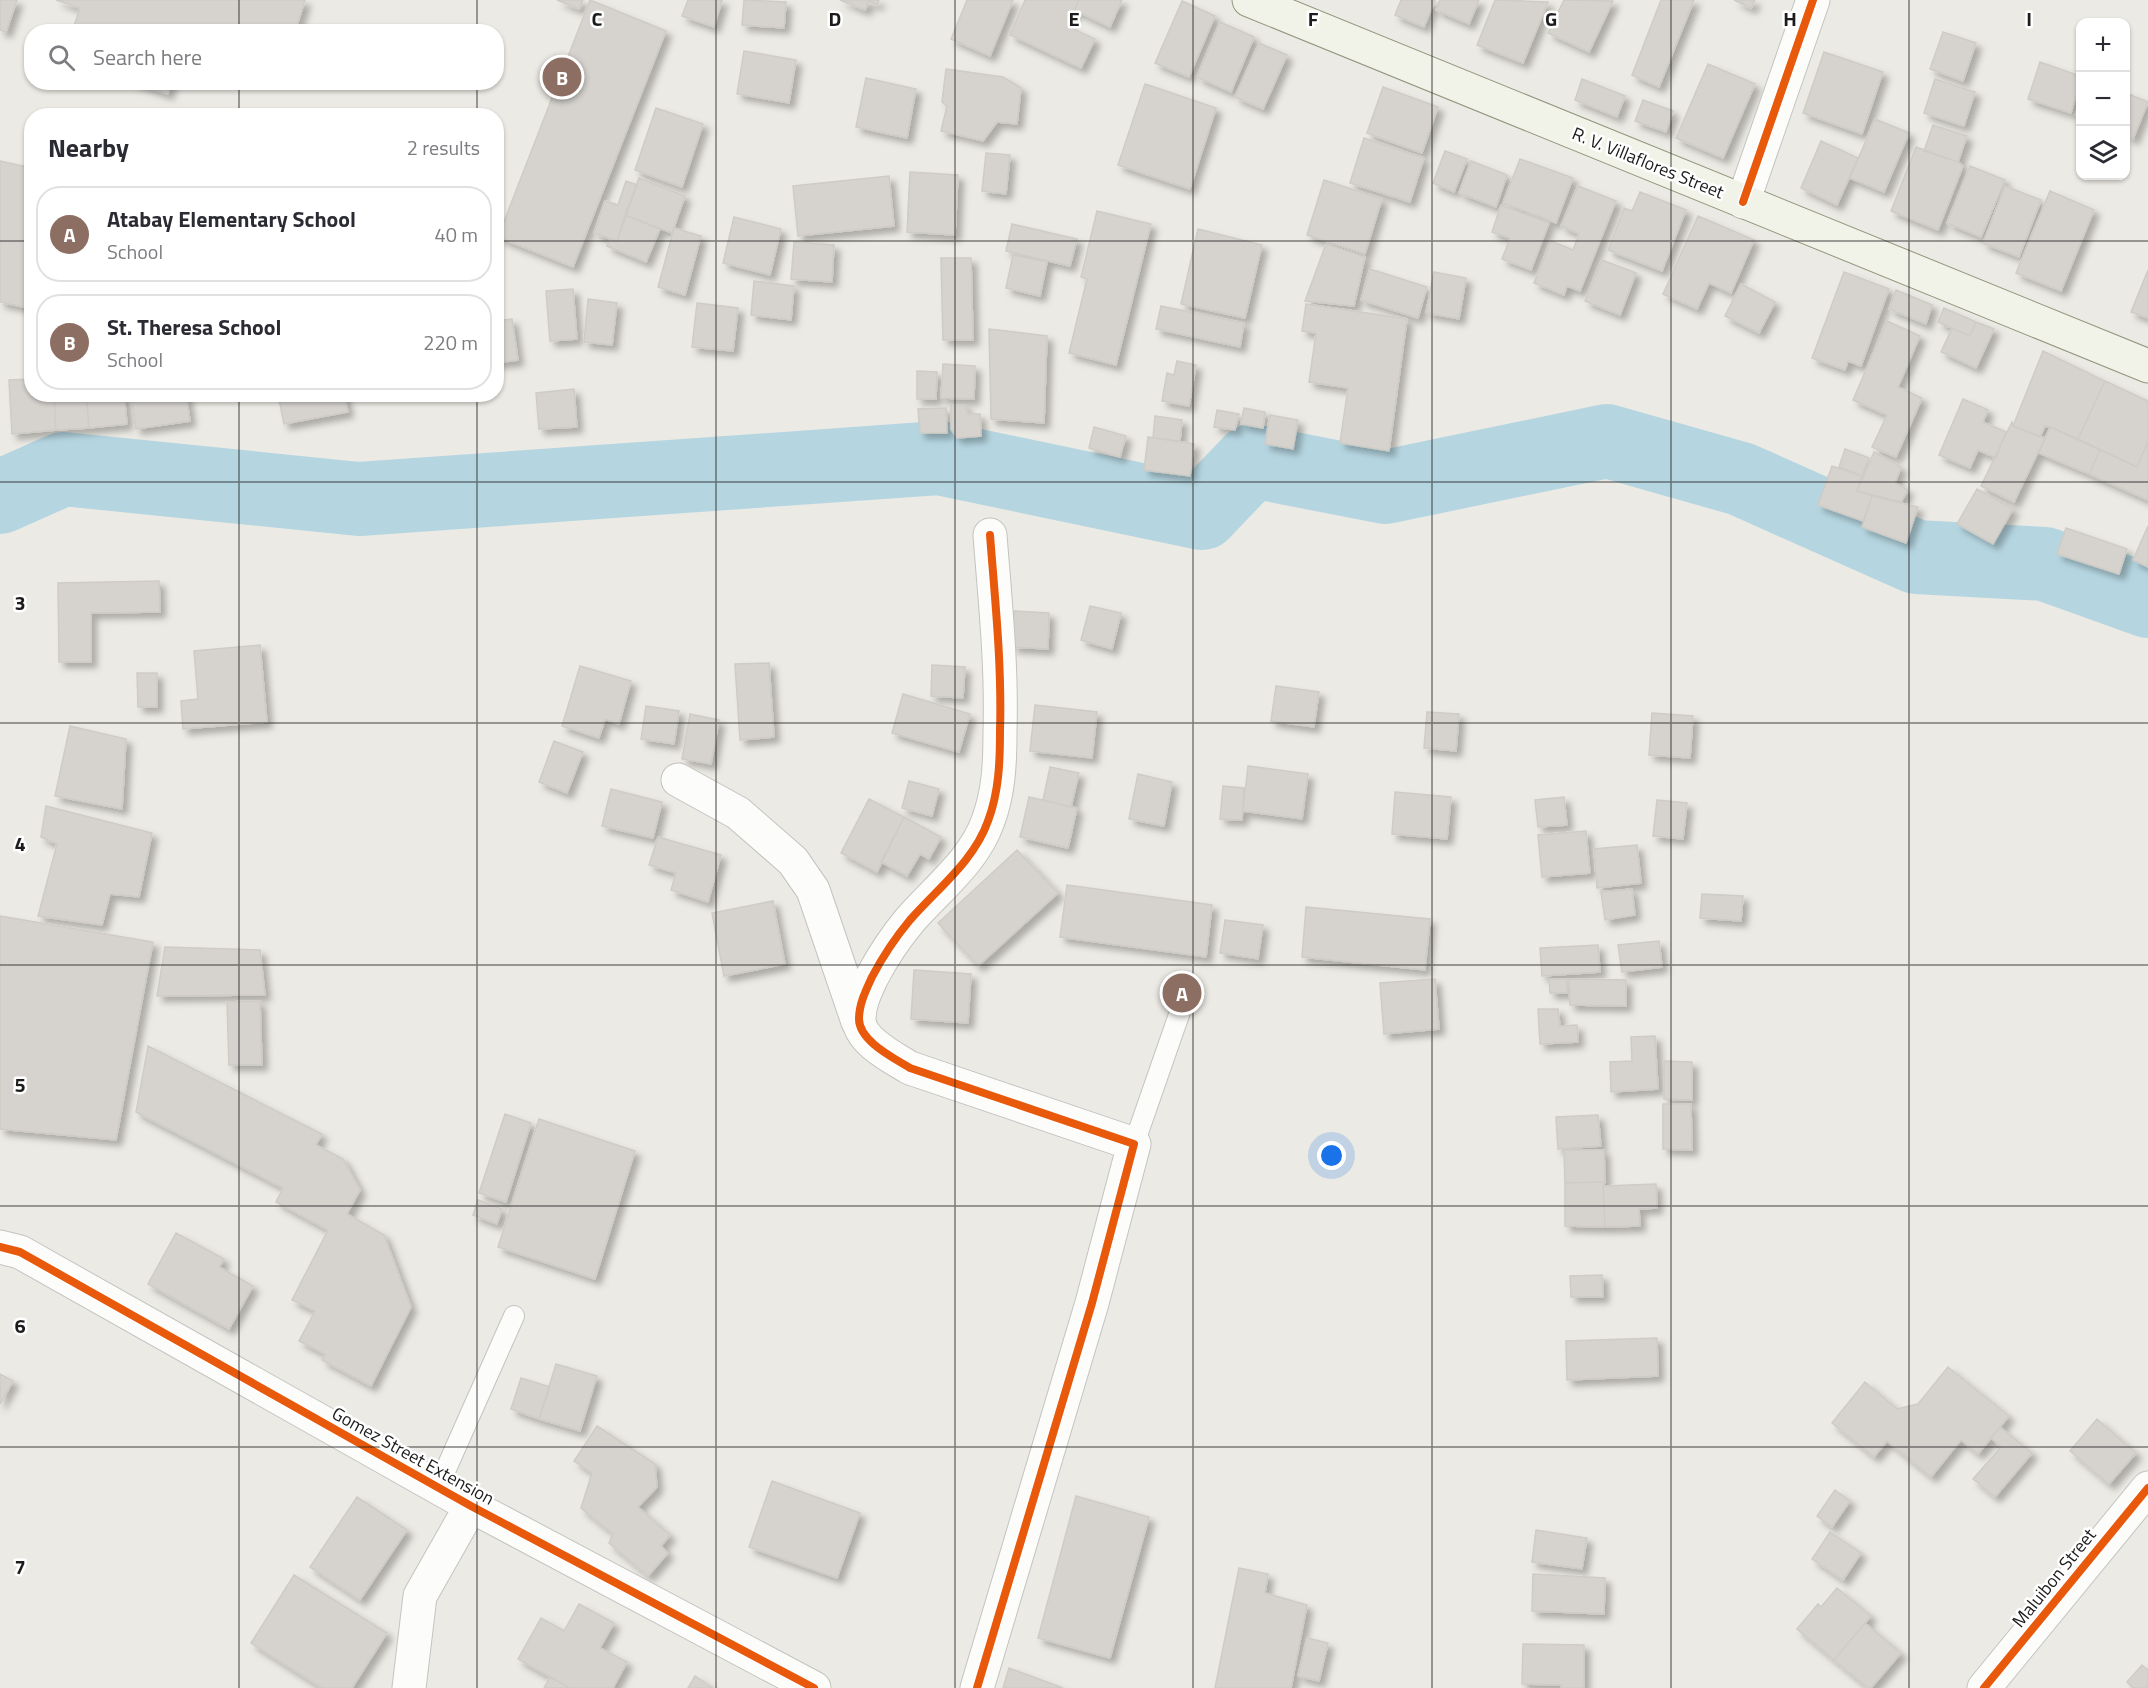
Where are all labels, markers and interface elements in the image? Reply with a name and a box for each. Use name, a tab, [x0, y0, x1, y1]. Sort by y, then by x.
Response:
text: C	[592, 3, 603, 34]
text: D	[829, 3, 841, 34]
text: E	[1068, 3, 1080, 34]
text: F	[1308, 3, 1319, 34]
text: G	[1545, 3, 1557, 34]
text: H	[1783, 3, 1797, 34]
text: I	[2026, 3, 2032, 34]
map controls	[2076, 18, 2130, 180]
button: +	[2076, 18, 2130, 72]
search box	[24, 24, 504, 90]
text: Search here	[93, 40, 202, 74]
icon: search	[45, 41, 78, 74]
pin: B	[542, 54, 582, 100]
button: −	[2076, 72, 2130, 126]
street label: R. V. Villaflores Street	[1568, 120, 1729, 206]
button: layers	[2076, 126, 2130, 180]
text: Nearby	[48, 128, 129, 167]
text: 2 results	[407, 132, 480, 163]
text: Atabay Elementary School	[107, 202, 356, 236]
text: A	[63, 219, 76, 250]
text: 40 m	[434, 219, 478, 250]
text: School	[107, 236, 163, 267]
text: St. Theresa School	[107, 310, 281, 344]
text: B	[63, 327, 76, 358]
text: 220 m	[423, 327, 478, 358]
text: School	[107, 344, 163, 375]
text: 3	[14, 587, 26, 618]
text: 4	[14, 828, 26, 859]
pin: A	[1162, 970, 1202, 1016]
text: 5	[14, 1069, 26, 1100]
your location	[1317, 1141, 1346, 1170]
text: 6	[14, 1310, 26, 1341]
street label: Gomez Street Extension	[327, 1400, 499, 1511]
street label: Maluibon Street	[2005, 1522, 2103, 1633]
text: 7	[14, 1551, 26, 1582]

